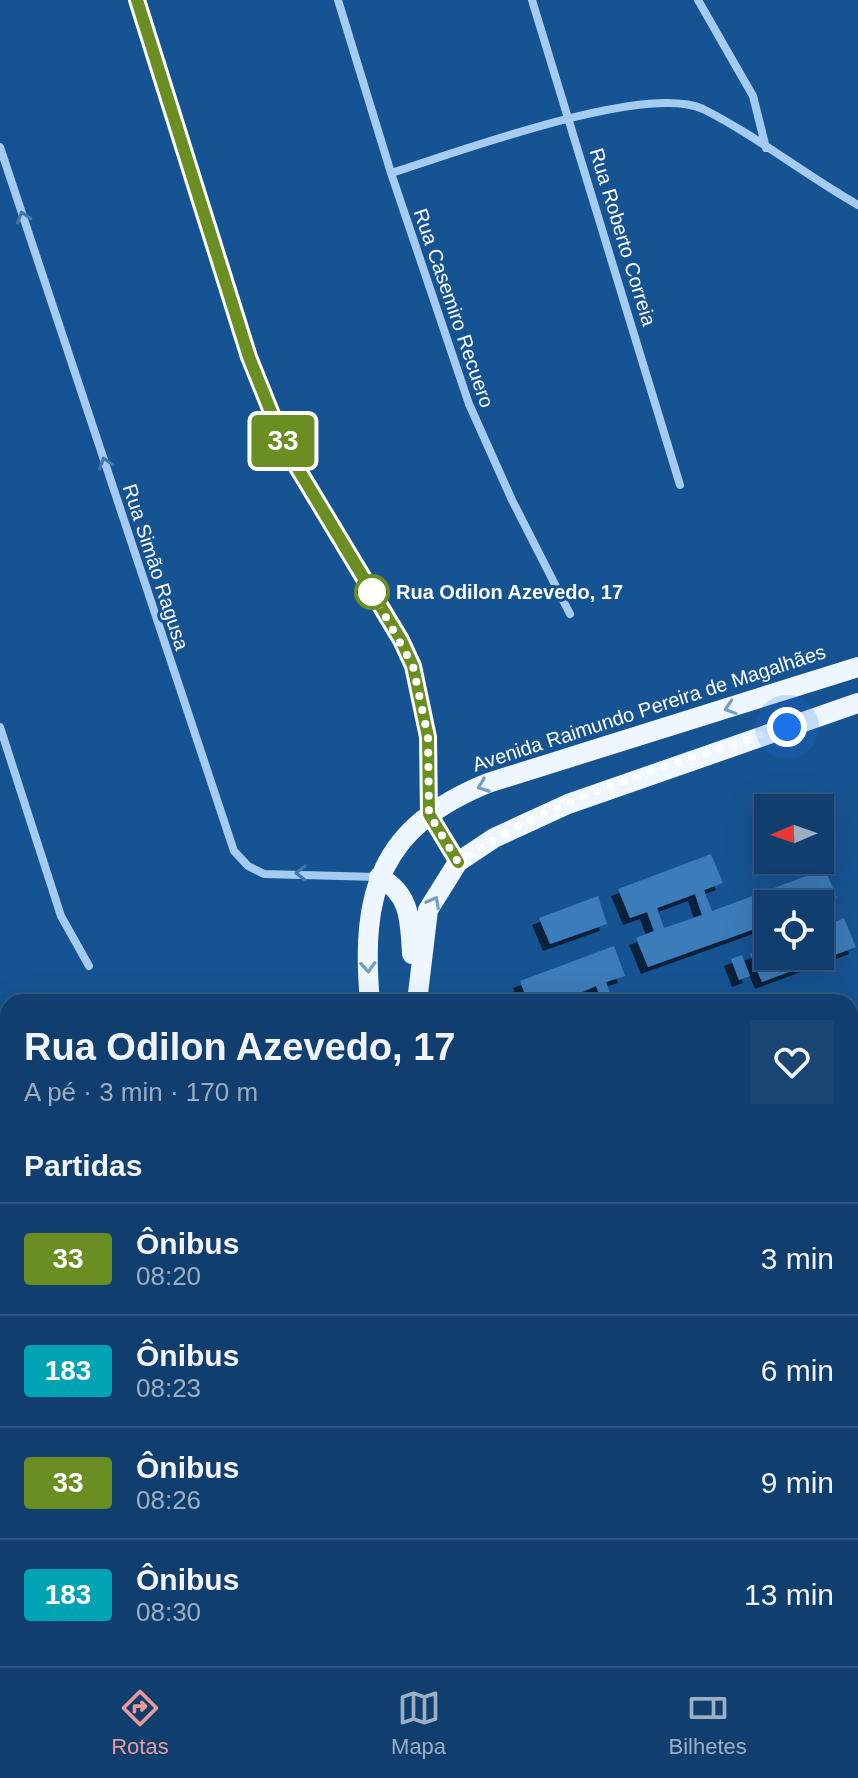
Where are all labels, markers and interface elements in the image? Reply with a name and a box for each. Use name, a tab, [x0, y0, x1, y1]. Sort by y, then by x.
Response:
street label: Rua Roberto Correia	[586, 146, 661, 329]
street label: Rua Casemiro Recuero	[410, 206, 498, 410]
one-way arrow	[17, 210, 33, 224]
line badge: 33	[247, 415, 319, 467]
text: 33	[267, 425, 299, 456]
one-way arrow	[99, 457, 115, 471]
street label: Rua Simão Ragusa	[119, 481, 194, 654]
marker: Rua Odilon Azevedo, 17	[355, 575, 389, 609]
place label: Rua Odilon Azevedo, 17	[396, 581, 623, 603]
street label: Avenida Raimundo Pereira de Magalhães	[470, 640, 828, 776]
one-way arrow	[724, 698, 738, 714]
your location	[767, 707, 807, 747]
one-way arrow	[476, 776, 490, 793]
north arrow	[754, 794, 834, 874]
map controls	[754, 794, 834, 970]
one-way arrow	[294, 864, 307, 882]
button: locate	[754, 890, 834, 970]
one-way arrow	[424, 895, 439, 910]
one-way arrow	[359, 961, 376, 974]
button: heart	[750, 1020, 834, 1104]
text: Rua Odilon Azevedo, 17	[24, 1026, 455, 1068]
text: A pé · 3 min · 170 m	[24, 1077, 258, 1107]
text: Partidas	[24, 1149, 142, 1182]
text: Ônibus	[136, 1227, 239, 1260]
text: 3 min	[761, 1242, 834, 1275]
text: 33	[52, 1243, 84, 1274]
text: 08:20	[136, 1261, 201, 1291]
text: Ônibus	[136, 1339, 239, 1372]
text: 6 min	[761, 1354, 834, 1387]
text: 183	[45, 1355, 91, 1386]
text: 08:23	[136, 1373, 201, 1403]
text: Ônibus	[136, 1451, 239, 1484]
text: 9 min	[761, 1466, 834, 1499]
text: 33	[52, 1467, 84, 1498]
text: 08:26	[136, 1485, 201, 1515]
text: Ônibus	[136, 1563, 239, 1596]
text: 13 min	[744, 1578, 834, 1611]
text: 183	[45, 1579, 91, 1610]
text: 08:30	[136, 1597, 201, 1627]
tab: Rotas	[111, 1686, 169, 1760]
tab: Mapa	[391, 1686, 446, 1760]
tab: Bilhetes	[669, 1686, 747, 1760]

